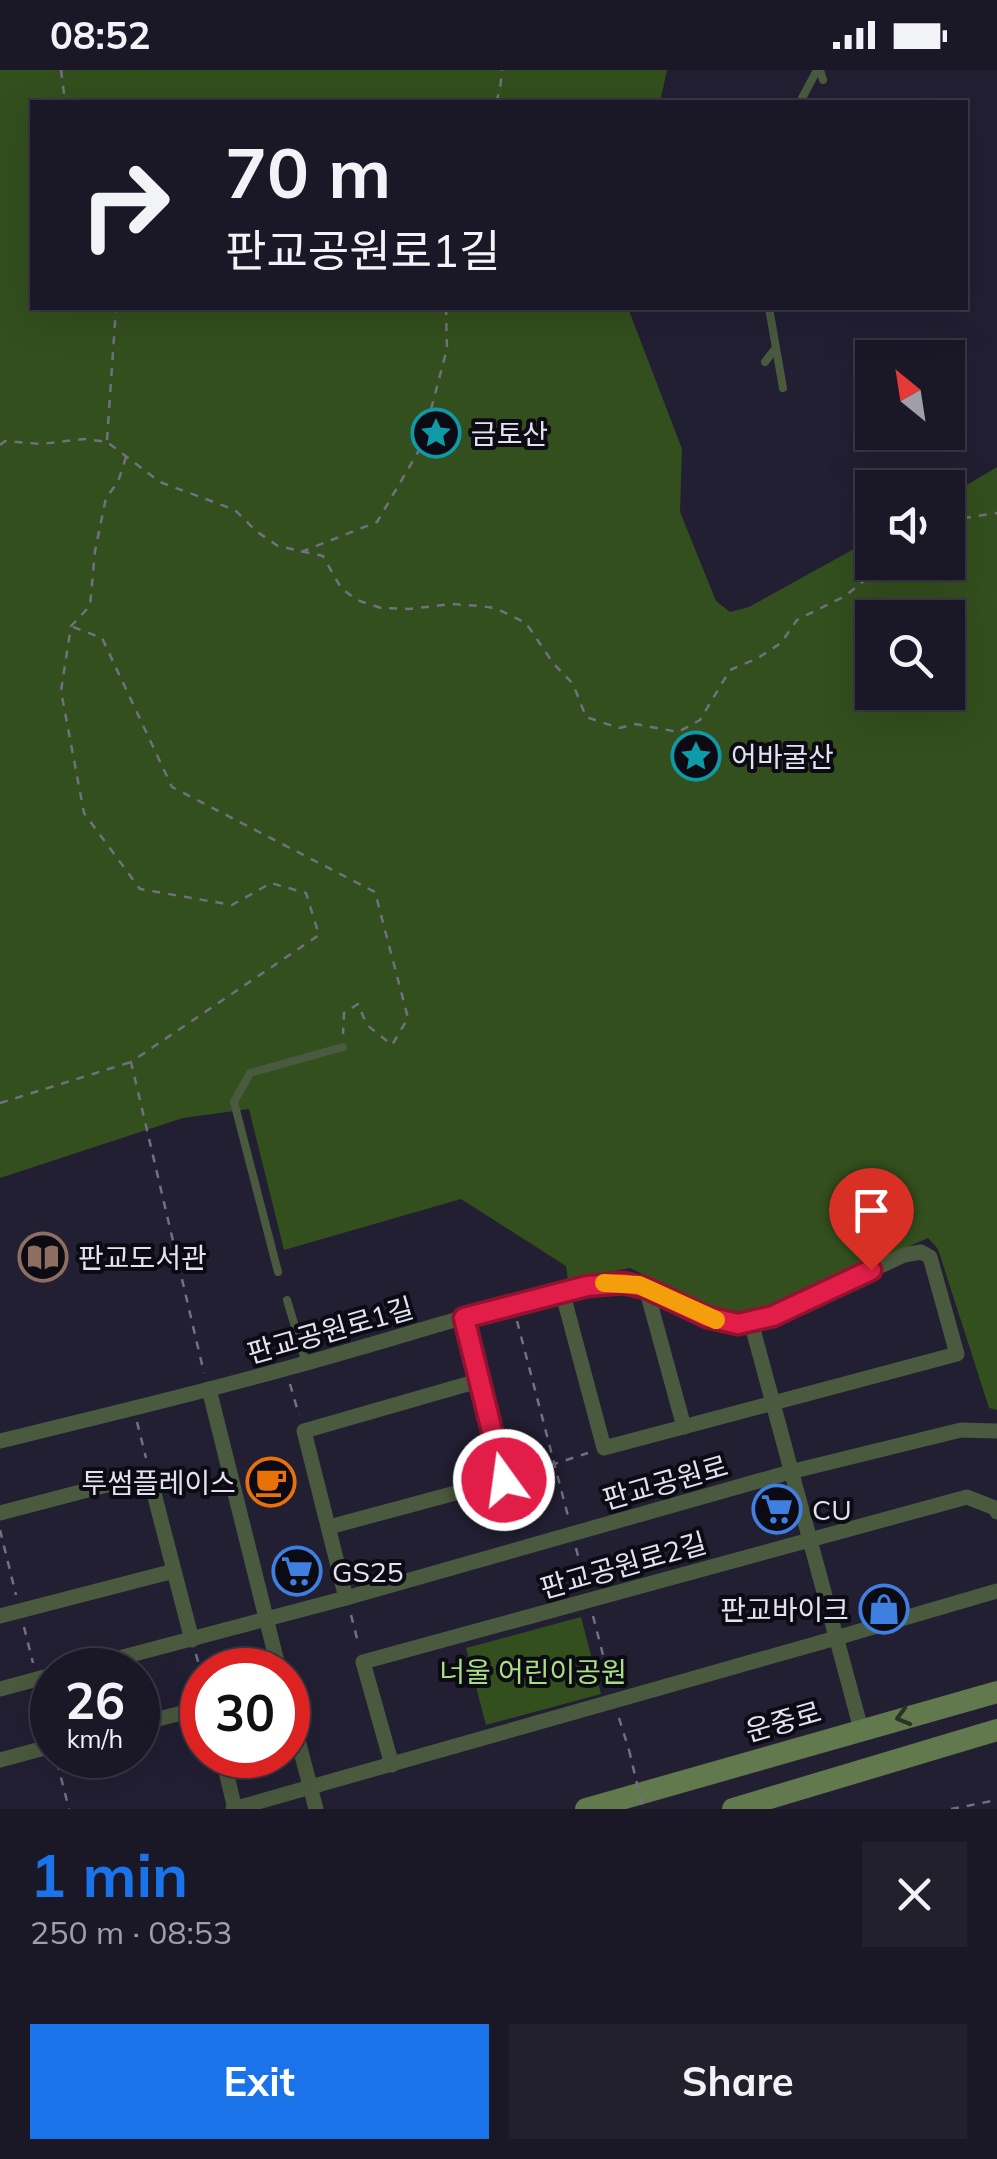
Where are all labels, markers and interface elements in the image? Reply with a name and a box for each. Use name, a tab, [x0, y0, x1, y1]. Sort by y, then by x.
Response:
text: 08:52	[50, 11, 151, 59]
text: 70 m	[225, 128, 391, 216]
icon: right	[60, 140, 190, 270]
text: 판교공원로1길	[225, 222, 500, 278]
north arrow	[855, 340, 965, 450]
map controls	[855, 340, 965, 710]
place icon: 금토산	[410, 407, 462, 459]
place label: 금토산	[471, 416, 548, 451]
button: sound	[855, 470, 965, 580]
button: search	[855, 600, 965, 710]
place icon: 어바굴산	[670, 730, 722, 782]
place label: 어바굴산	[731, 739, 834, 774]
pin	[829, 1168, 914, 1271]
icon: arrive	[844, 1183, 899, 1238]
library icon: 판교도서관	[17, 1231, 69, 1283]
place label: 판교도서관	[78, 1240, 207, 1275]
street label: 판교공원로1길	[243, 1290, 417, 1370]
position arrow	[452, 1428, 556, 1532]
street label: 판교공원로	[598, 1447, 732, 1517]
cafe icon: 투썸플레이스	[245, 1456, 297, 1508]
place label: 투썸플레이스	[81, 1465, 236, 1500]
supermarket icon: CU	[751, 1483, 803, 1535]
place label: CU	[812, 1492, 852, 1527]
street label: 판교공원로2길	[536, 1525, 710, 1605]
supermarket icon: GS25	[271, 1545, 323, 1597]
place label: GS25	[332, 1554, 404, 1589]
shop icon: 판교바이크	[858, 1583, 910, 1635]
place label: 판교바이크	[720, 1592, 849, 1627]
speed limit sign: 30	[180, 1648, 310, 1778]
park label: 너울 어린이공원	[439, 1654, 627, 1689]
text: 26	[65, 1669, 125, 1732]
street label: 운중로	[741, 1694, 825, 1748]
one-way arrow	[895, 1706, 912, 1727]
text: km/h	[67, 1723, 123, 1754]
text: 1 min	[30, 1837, 188, 1912]
button: close	[862, 1842, 967, 1947]
text: 250 m · 08:53	[30, 1912, 232, 1952]
button: Exit	[30, 2024, 489, 2139]
button: Share	[509, 2024, 967, 2139]

